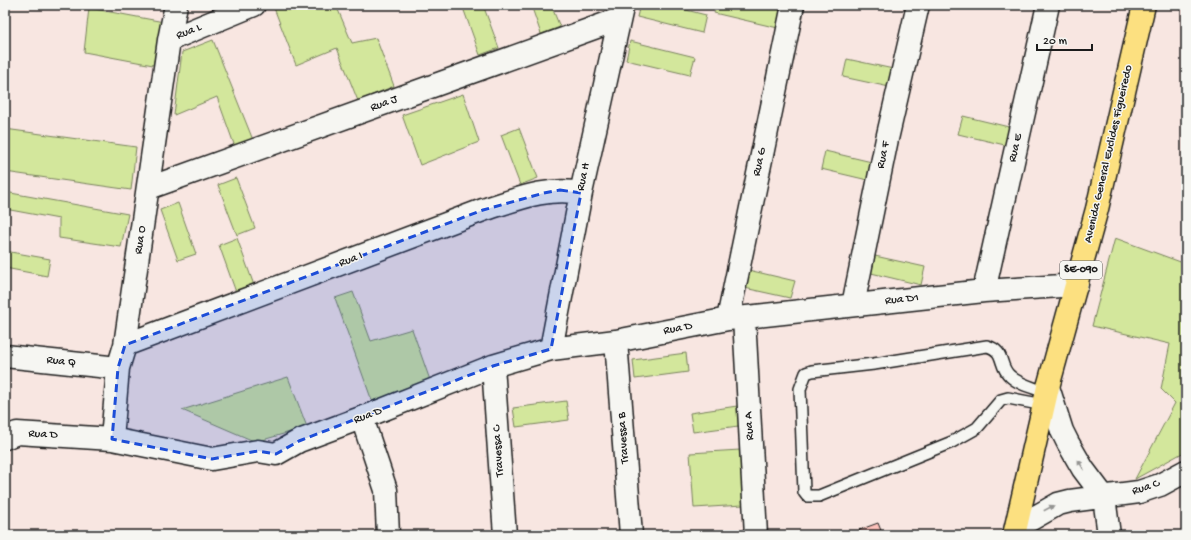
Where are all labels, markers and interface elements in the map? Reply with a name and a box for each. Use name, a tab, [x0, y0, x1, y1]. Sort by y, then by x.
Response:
street label: Rua L	[174, 20, 204, 43]
scale bar	[1037, 26, 1092, 52]
text: 20 m	[1043, 35, 1068, 49]
street label: Avenida General Euclides Figueiredo	[1082, 64, 1136, 244]
street label: Rua J	[369, 92, 400, 115]
street label: Rua E	[1006, 132, 1026, 164]
street label: Rua F	[874, 139, 894, 170]
street label: Rua G	[750, 146, 770, 178]
street label: Rua H	[574, 162, 594, 192]
street label: Rua O	[132, 225, 150, 255]
street label: Rua I	[337, 249, 365, 271]
road number: SE-090	[1060, 261, 1102, 279]
street label: Rua D1	[884, 291, 920, 309]
street label: Rua D	[662, 319, 694, 339]
street label: Rua Q	[46, 353, 76, 371]
street label: Rua D	[352, 404, 384, 428]
street label: Rua A	[742, 410, 758, 441]
street label: Travessa B	[615, 411, 633, 465]
street label: Travessa C	[490, 423, 508, 478]
street label: Rua D	[28, 427, 58, 443]
one-way arrow	[1077, 460, 1085, 470]
street label: Rua C	[1131, 477, 1163, 499]
one-way arrow	[1044, 505, 1055, 512]

